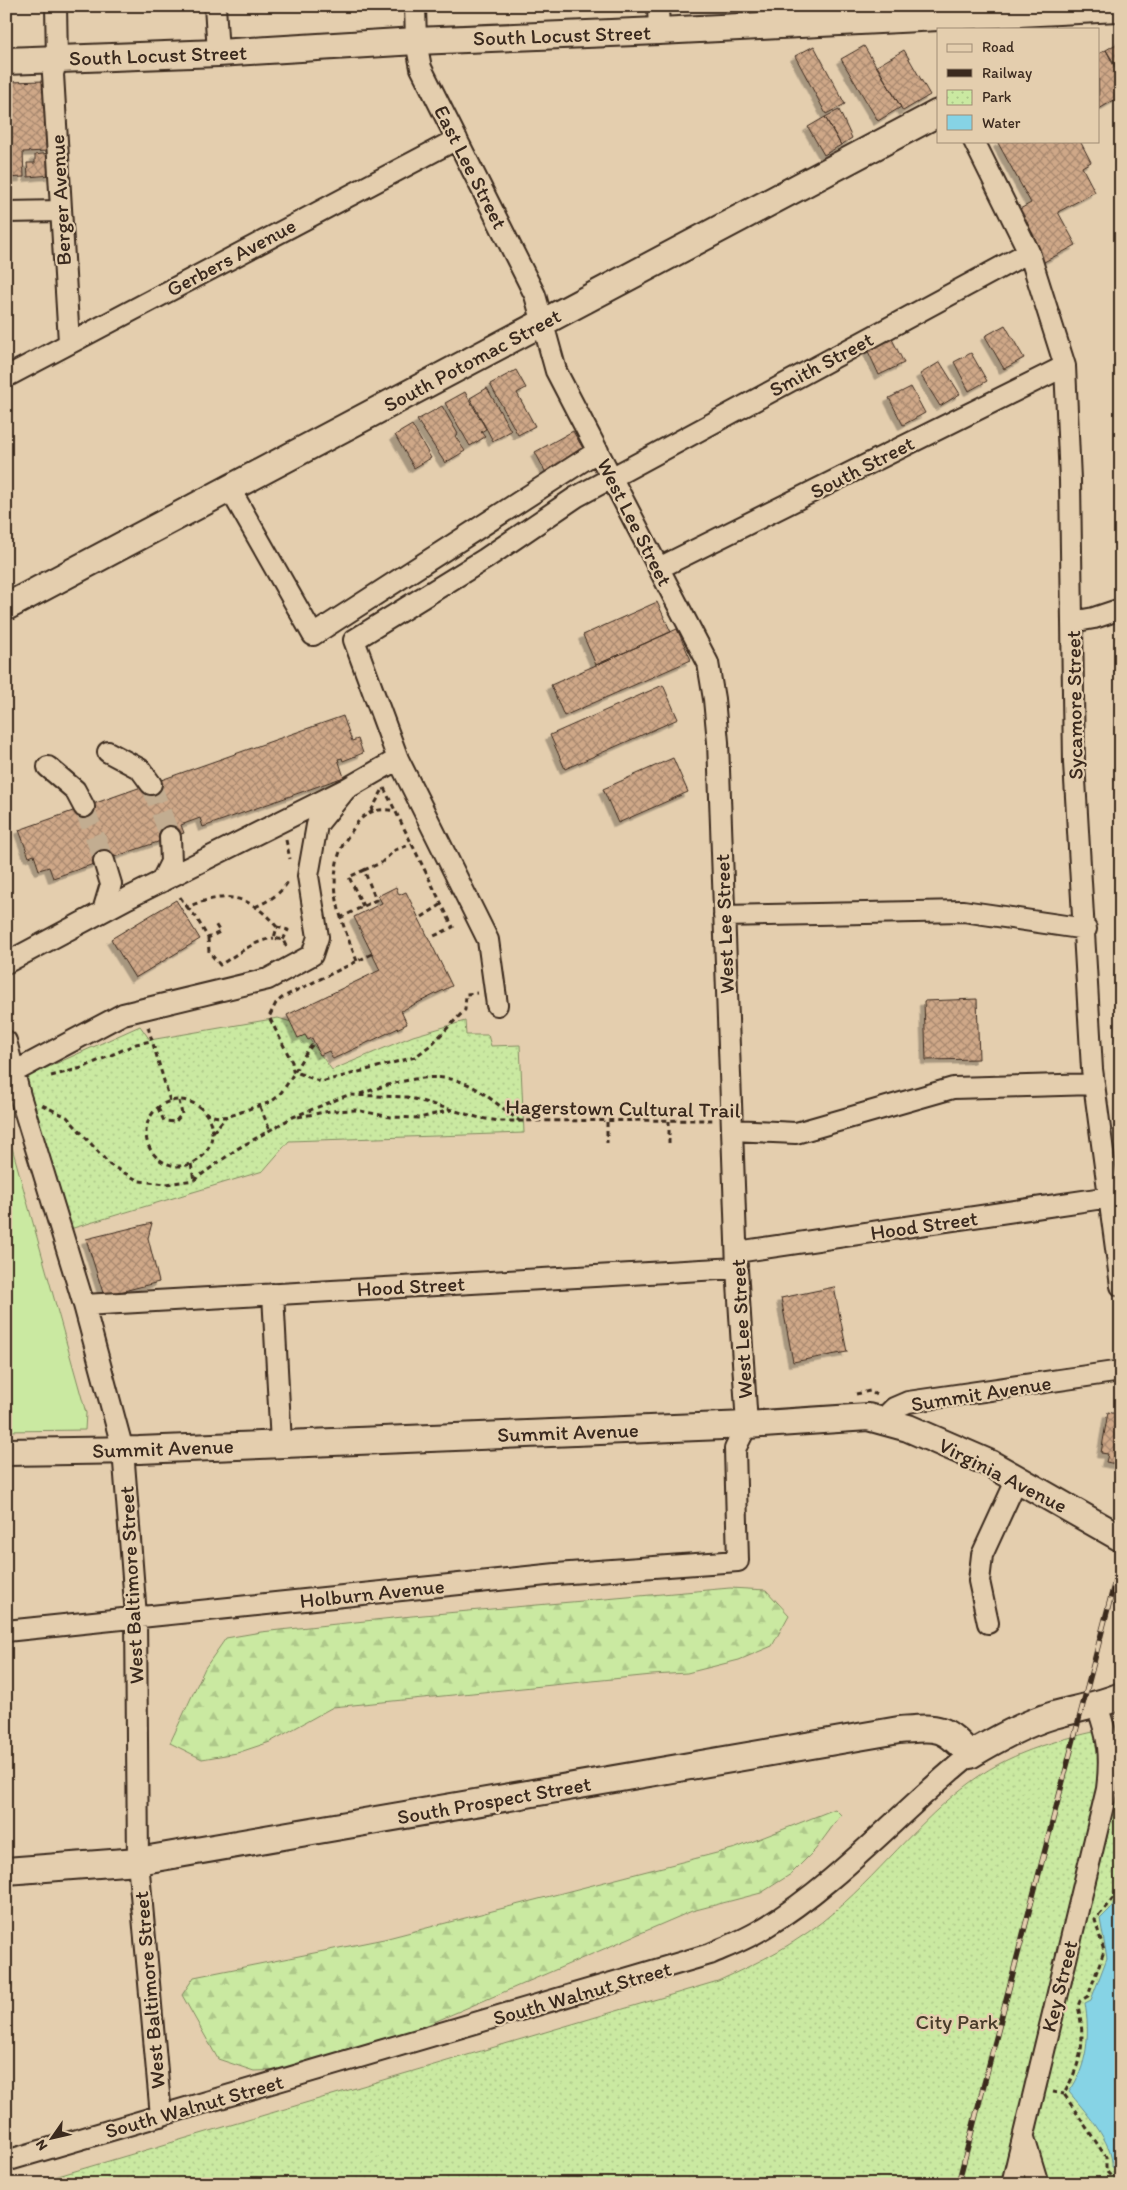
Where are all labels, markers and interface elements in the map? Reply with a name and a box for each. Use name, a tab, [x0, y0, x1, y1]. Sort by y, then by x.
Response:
street label: South Locust Street	[473, 19, 651, 51]
legend	[937, 28, 1100, 142]
text: Road	[982, 38, 1015, 56]
street label: South Locust Street	[69, 39, 247, 71]
text: Railway	[982, 64, 1032, 82]
text: Park	[982, 88, 1012, 106]
street label: East Lee Street	[429, 101, 513, 233]
text: Water	[982, 114, 1021, 132]
street label: Berger Avenue	[44, 134, 76, 266]
street label: Gerbers Avenue	[162, 212, 300, 302]
street label: South Potomac Street	[379, 303, 565, 417]
street label: Smith Street	[765, 326, 877, 402]
street label: South Street	[806, 430, 918, 504]
street label: West Lee Street	[592, 454, 678, 590]
street label: Sycamore Street	[1060, 630, 1088, 780]
street label: West Lee Street	[709, 853, 739, 994]
street label: Hagerstown Cultural Trail	[505, 1093, 741, 1123]
street label: Hood Street	[869, 1205, 979, 1245]
street label: West Lee Street	[725, 1258, 757, 1400]
street label: Hood Street	[356, 1271, 466, 1301]
street label: Summit Avenue	[909, 1370, 1053, 1416]
street label: Summit Avenue	[497, 1417, 639, 1447]
street label: Virginia Avenue	[935, 1432, 1071, 1518]
street label: Summit Avenue	[92, 1433, 234, 1463]
street label: West Baltimore Street	[113, 1485, 149, 1685]
street label: Holburn Avenue	[298, 1573, 446, 1613]
street label: South Prospect Street	[395, 1771, 593, 1829]
street label: West Baltimore Street	[128, 1890, 170, 2090]
street label: Key Street	[1036, 1937, 1083, 2035]
street label: South Walnut Street	[490, 1956, 674, 2030]
park label: City Park	[916, 2009, 999, 2034]
street label: South Walnut Street	[102, 2069, 286, 2143]
north arrow	[28, 2112, 78, 2162]
text: N	[32, 2136, 51, 2154]

